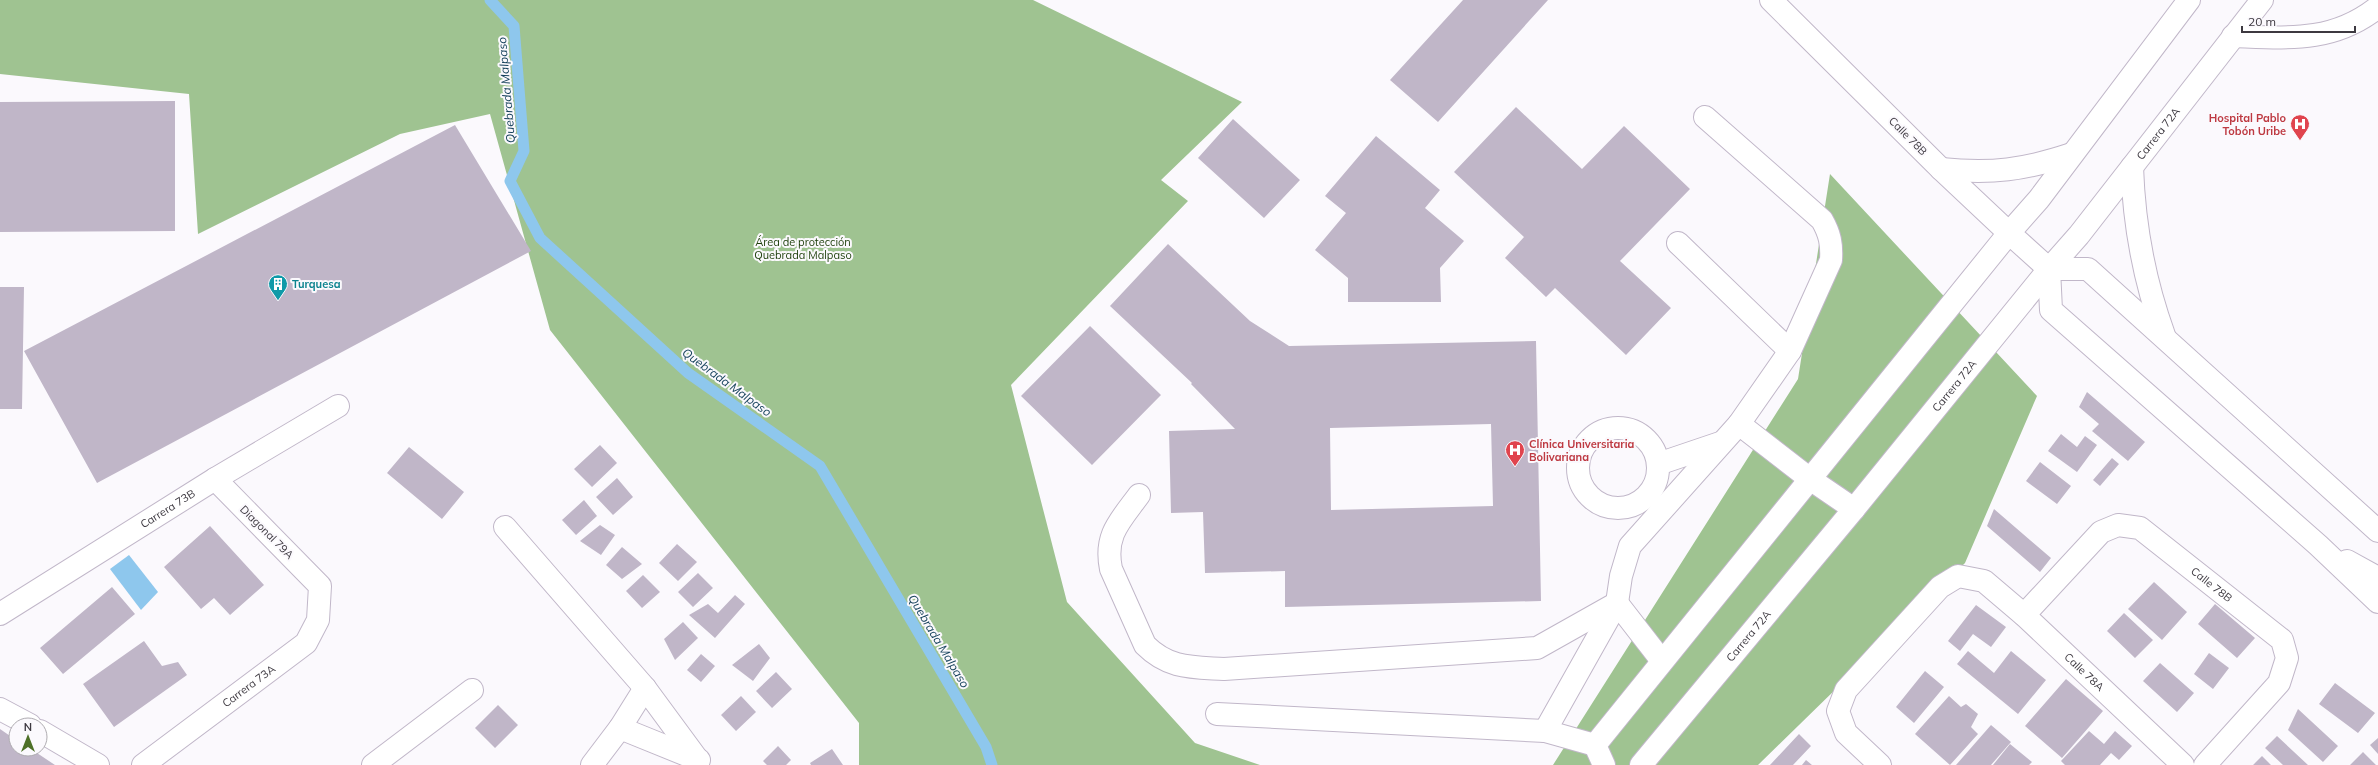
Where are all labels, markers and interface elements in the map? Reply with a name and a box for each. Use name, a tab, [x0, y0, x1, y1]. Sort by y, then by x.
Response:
scale bar	[2242, 8, 2355, 34]
text: 20 m	[2248, 14, 2276, 29]
water label: Quebrada Malpaso	[494, 36, 518, 144]
street label: Carrera 72A	[2133, 104, 2183, 162]
place label: Hospital Pablo Tobón Uribe	[2209, 111, 2286, 138]
hospital icon: Hospital Pablo Tobón Uribe	[2289, 113, 2311, 141]
street label: Calle 78B	[1886, 114, 1930, 158]
park label: Área de protección Quebrada Malpaso	[754, 235, 852, 262]
building icon: Turquesa	[267, 273, 289, 301]
place label: Turquesa	[292, 277, 341, 291]
water label: Quebrada Malpaso	[680, 345, 775, 419]
street label: Carrera 72A	[1929, 357, 1979, 414]
place label: Clínica Universitaria Bolivariana	[1529, 437, 1635, 464]
hospital icon: Clínica Universitaria Bolivariana	[1504, 439, 1526, 467]
street label: Carrera 73B	[138, 486, 198, 531]
street label: Diagonal 79A	[237, 502, 297, 562]
street label: Calle 78B	[2188, 564, 2235, 605]
water label: Quebrada Malpaso	[905, 591, 973, 691]
street label: Carrera 72A	[1723, 607, 1774, 664]
street label: Calle 78A	[2062, 650, 2107, 694]
street label: Carrera 73A	[219, 662, 278, 710]
north arrow	[8, 717, 48, 757]
text: N	[24, 720, 32, 734]

